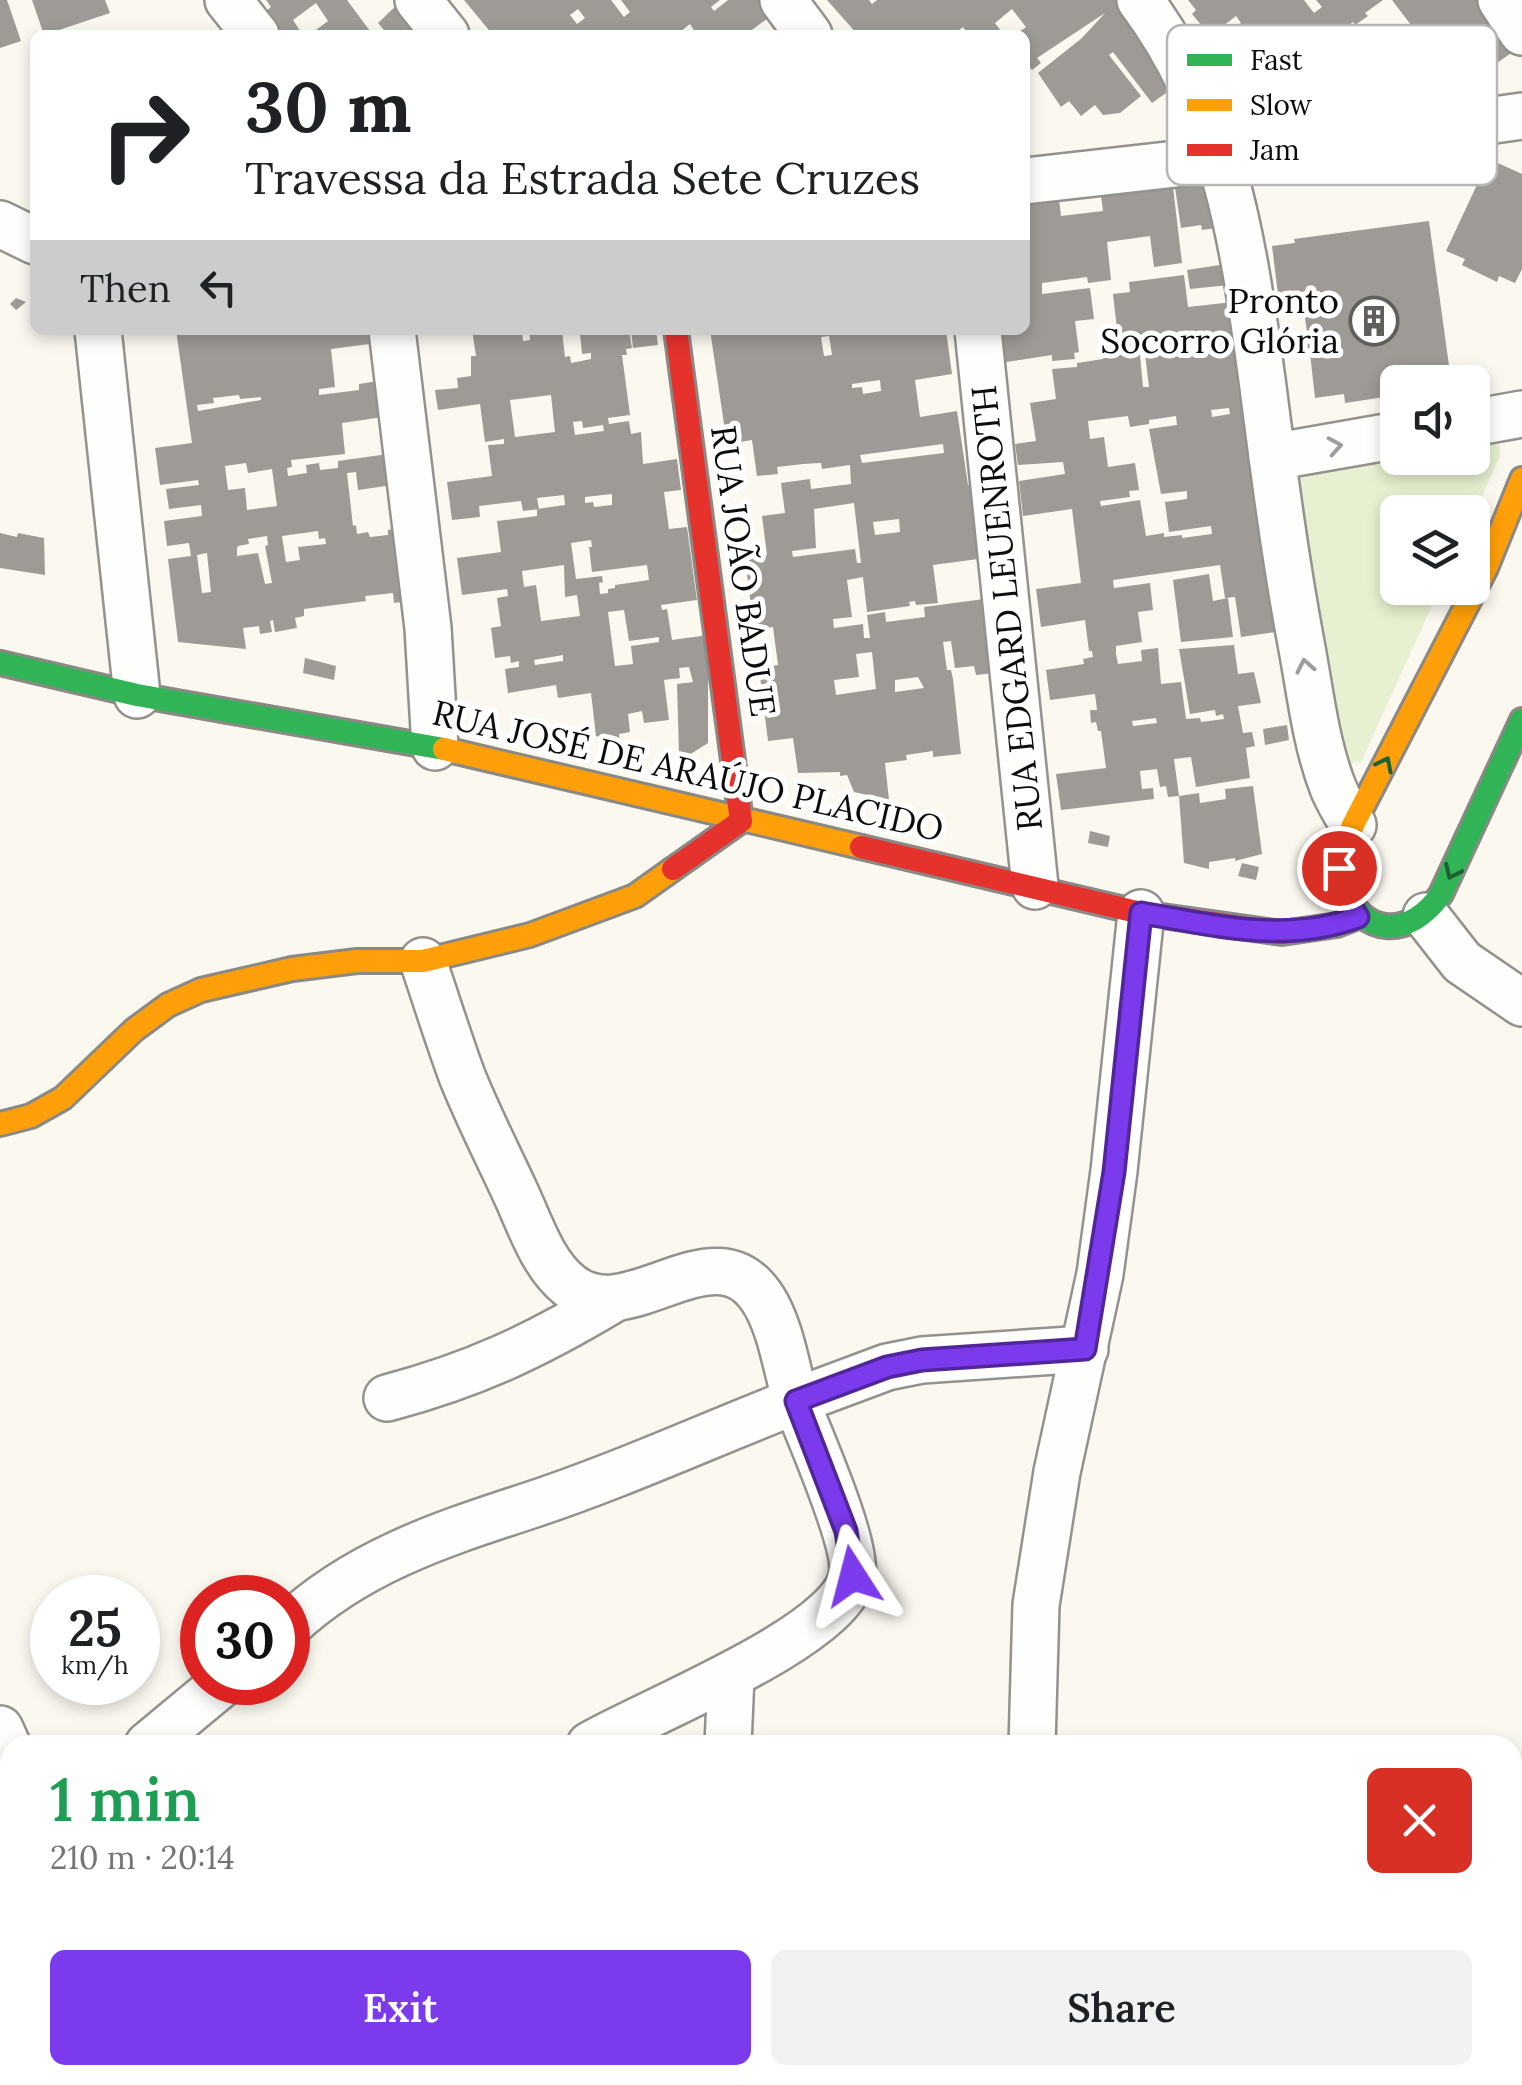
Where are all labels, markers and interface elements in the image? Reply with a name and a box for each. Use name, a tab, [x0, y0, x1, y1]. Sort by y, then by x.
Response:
legend	[1167, 25, 1497, 185]
text: Fast	[1250, 42, 1303, 78]
text: 30 m	[245, 62, 412, 151]
icon: right	[80, 70, 210, 200]
text: Slow	[1250, 87, 1313, 123]
text: Jam	[1249, 132, 1300, 168]
text: Travessa da Estrada Sete Cruzes	[245, 149, 920, 206]
icon: left	[191, 260, 246, 315]
text: Then	[80, 264, 171, 312]
place label: Pronto Socorro Glória	[1100, 278, 1339, 363]
building icon: Pronto Socorro Glória	[1348, 295, 1400, 347]
map controls	[1380, 365, 1490, 605]
button: sound	[1380, 365, 1490, 475]
street label: RUA EDGARD LEUENROTH	[961, 383, 1052, 833]
street label: RUA JOÃO BADUE	[701, 422, 786, 720]
one-way arrow	[1326, 436, 1343, 457]
button: layers	[1380, 495, 1490, 605]
one-way arrow	[1295, 658, 1316, 674]
street label: RUA JOSÉ DE ARAÚJO PLACIDO	[428, 690, 948, 851]
one-way arrow	[1373, 756, 1392, 774]
pin	[1297, 826, 1382, 911]
icon: arrive	[1312, 841, 1367, 896]
one-way arrow	[1444, 861, 1464, 879]
position arrow	[801, 1524, 905, 1628]
speed limit sign: 30	[180, 1575, 310, 1705]
text: 25	[68, 1596, 122, 1660]
text: km/h	[61, 1649, 129, 1681]
text: 1 min	[50, 1761, 200, 1837]
button: close	[1367, 1768, 1472, 1873]
text: 210 m · 20:14	[50, 1837, 235, 1878]
button: Exit	[50, 1950, 751, 2065]
button: Share	[771, 1950, 1472, 2065]

